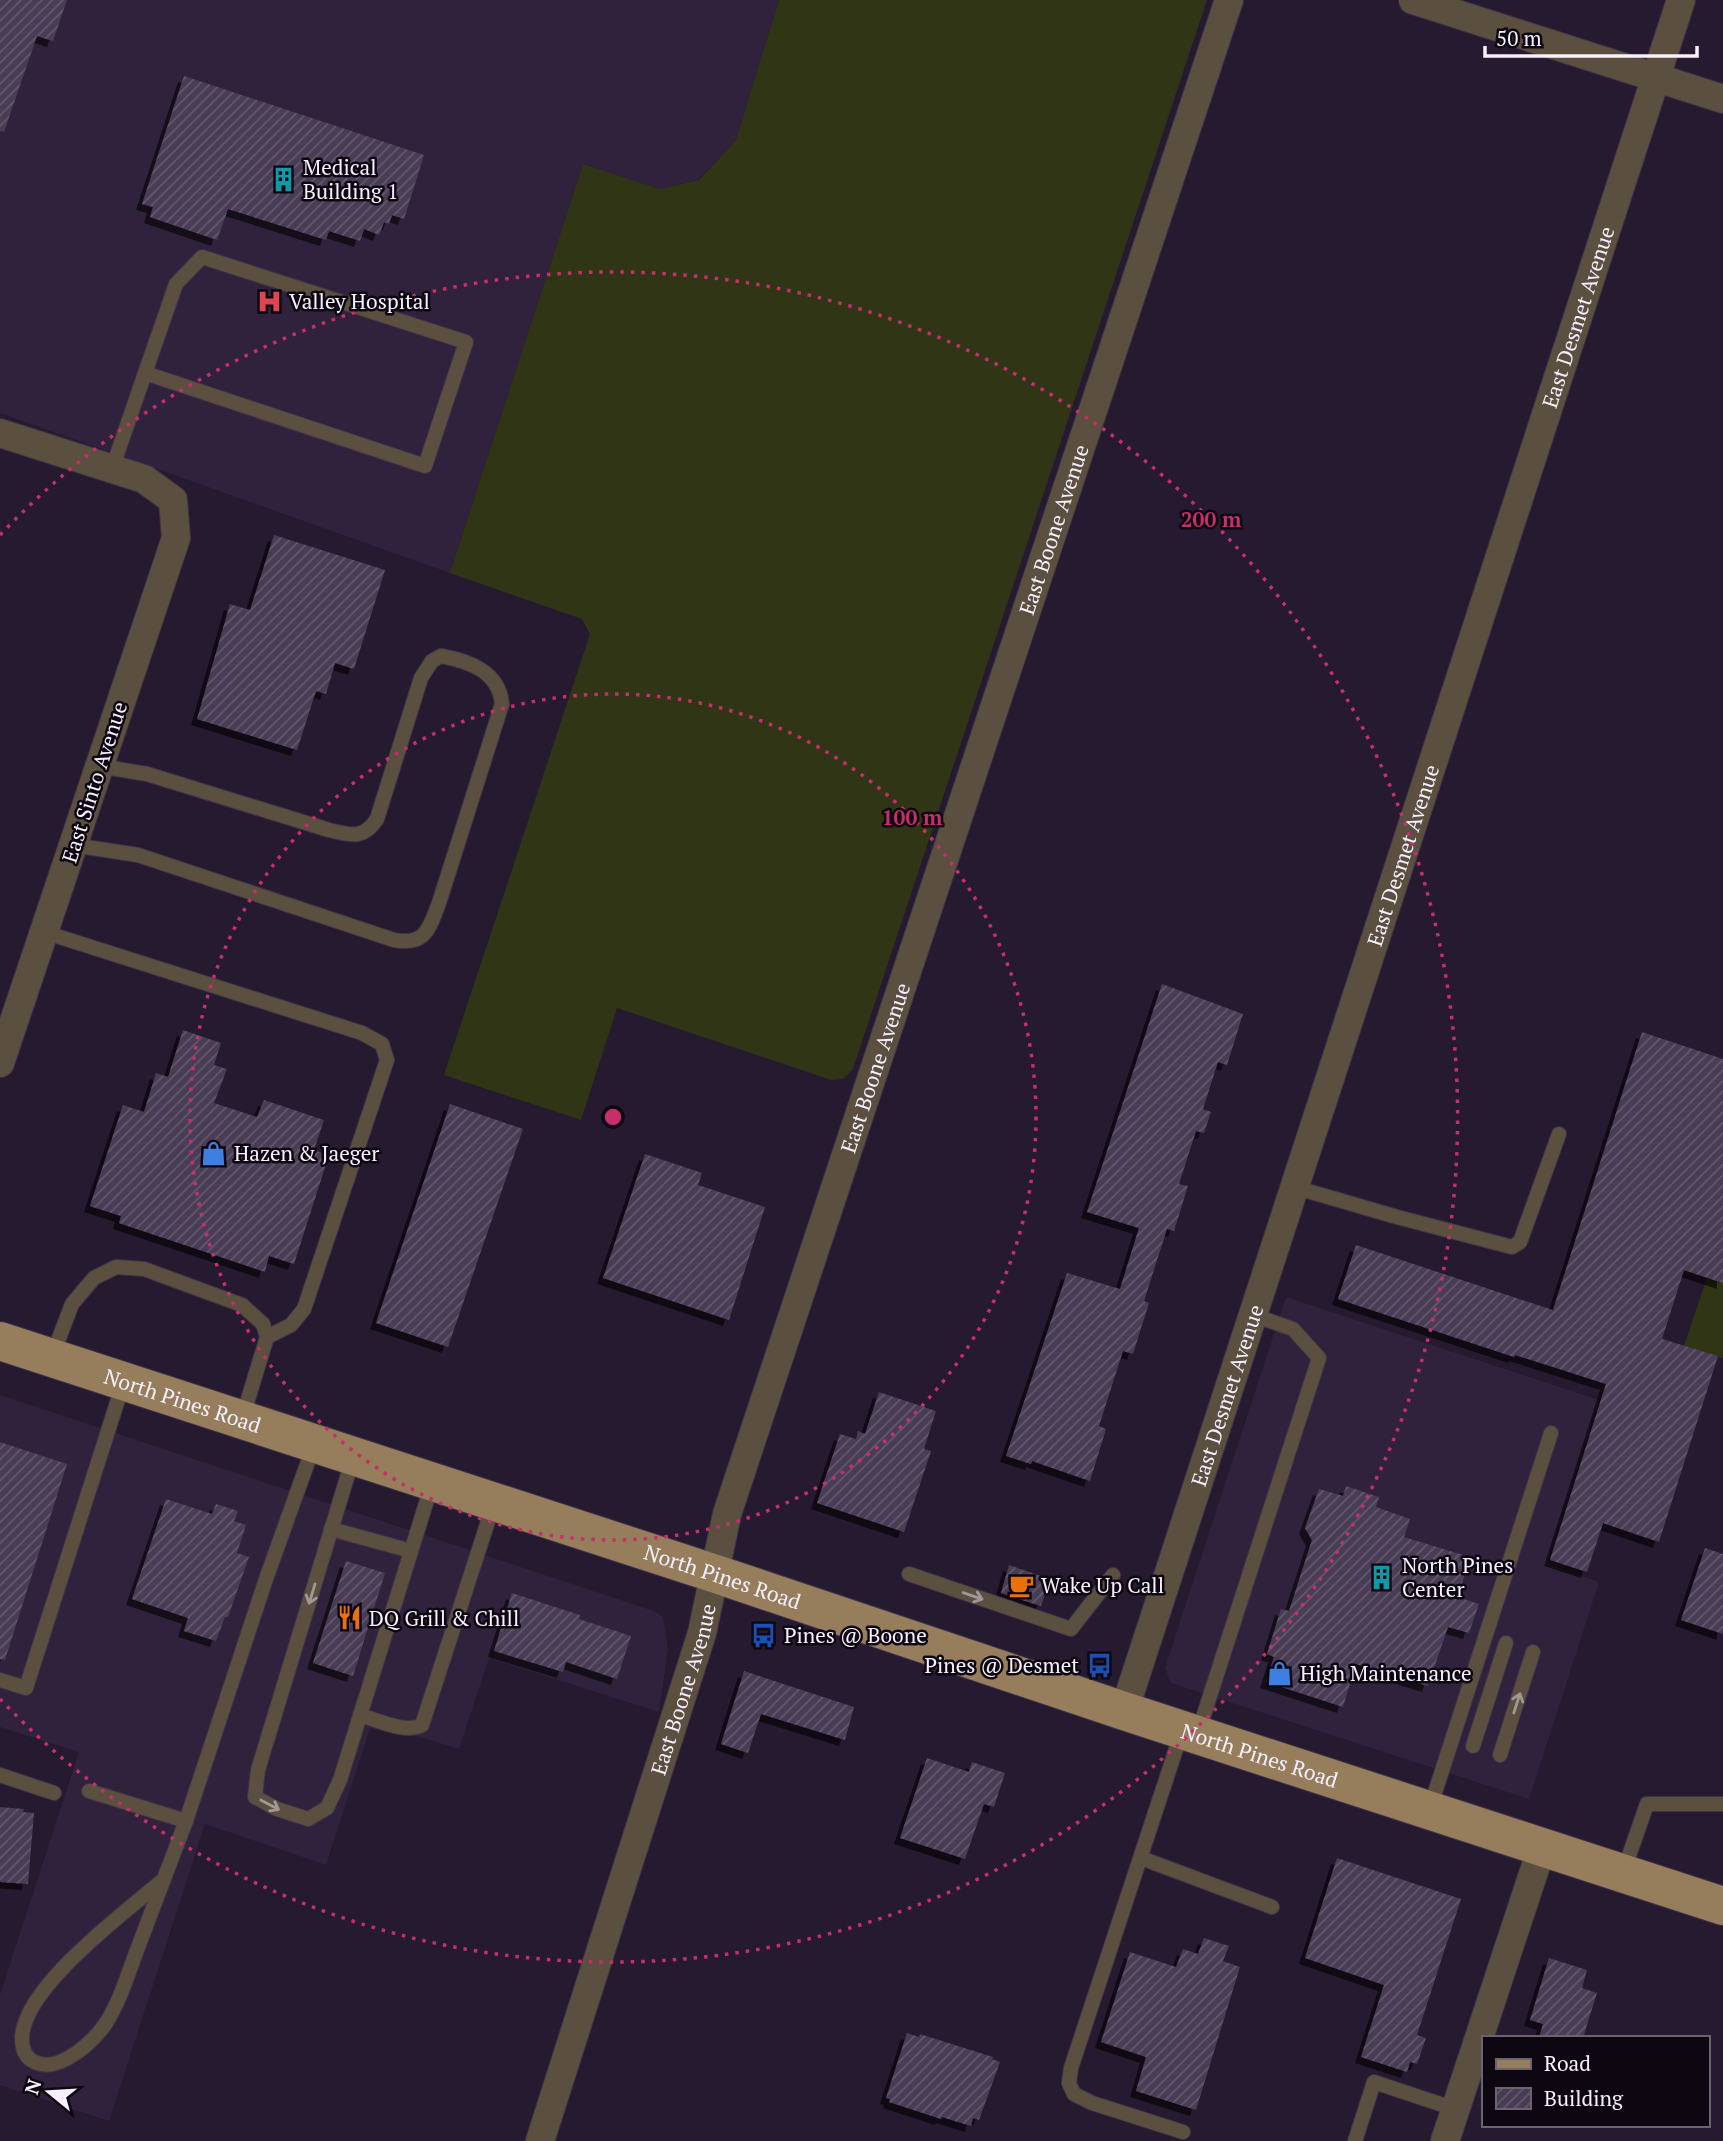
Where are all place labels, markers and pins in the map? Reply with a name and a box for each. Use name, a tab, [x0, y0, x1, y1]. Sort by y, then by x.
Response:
place label: Medical Building 1	[303, 153, 398, 205]
building icon: Medical Building 1	[269, 165, 297, 193]
hospital icon: Valley Hospital	[255, 287, 283, 315]
place label: Valley Hospital	[289, 287, 430, 315]
centre of rings	[601, 1105, 625, 1129]
shop icon: Hazen & Jaeger	[200, 1139, 228, 1167]
place label: Hazen & Jaeger	[234, 1139, 379, 1167]
place label: North Pines Center	[1402, 1551, 1513, 1603]
building icon: North Pines Center	[1368, 1563, 1396, 1591]
cafe icon: Wake Up Call	[1007, 1571, 1035, 1599]
place label: Wake Up Call	[1041, 1571, 1164, 1599]
restaurant icon: DQ Grill & Chill	[335, 1604, 363, 1632]
place label: DQ Grill & Chill	[369, 1604, 519, 1632]
bus stop icon: Pines @ Boone	[750, 1621, 778, 1649]
place label: Pines @ Boone	[784, 1621, 927, 1649]
place label: Pines @ Desmet	[924, 1651, 1079, 1679]
bus stop icon: Pines @ Desmet	[1085, 1651, 1113, 1679]
shop icon: High Maintenance	[1266, 1659, 1294, 1687]
place label: High Maintenance	[1300, 1659, 1472, 1687]

